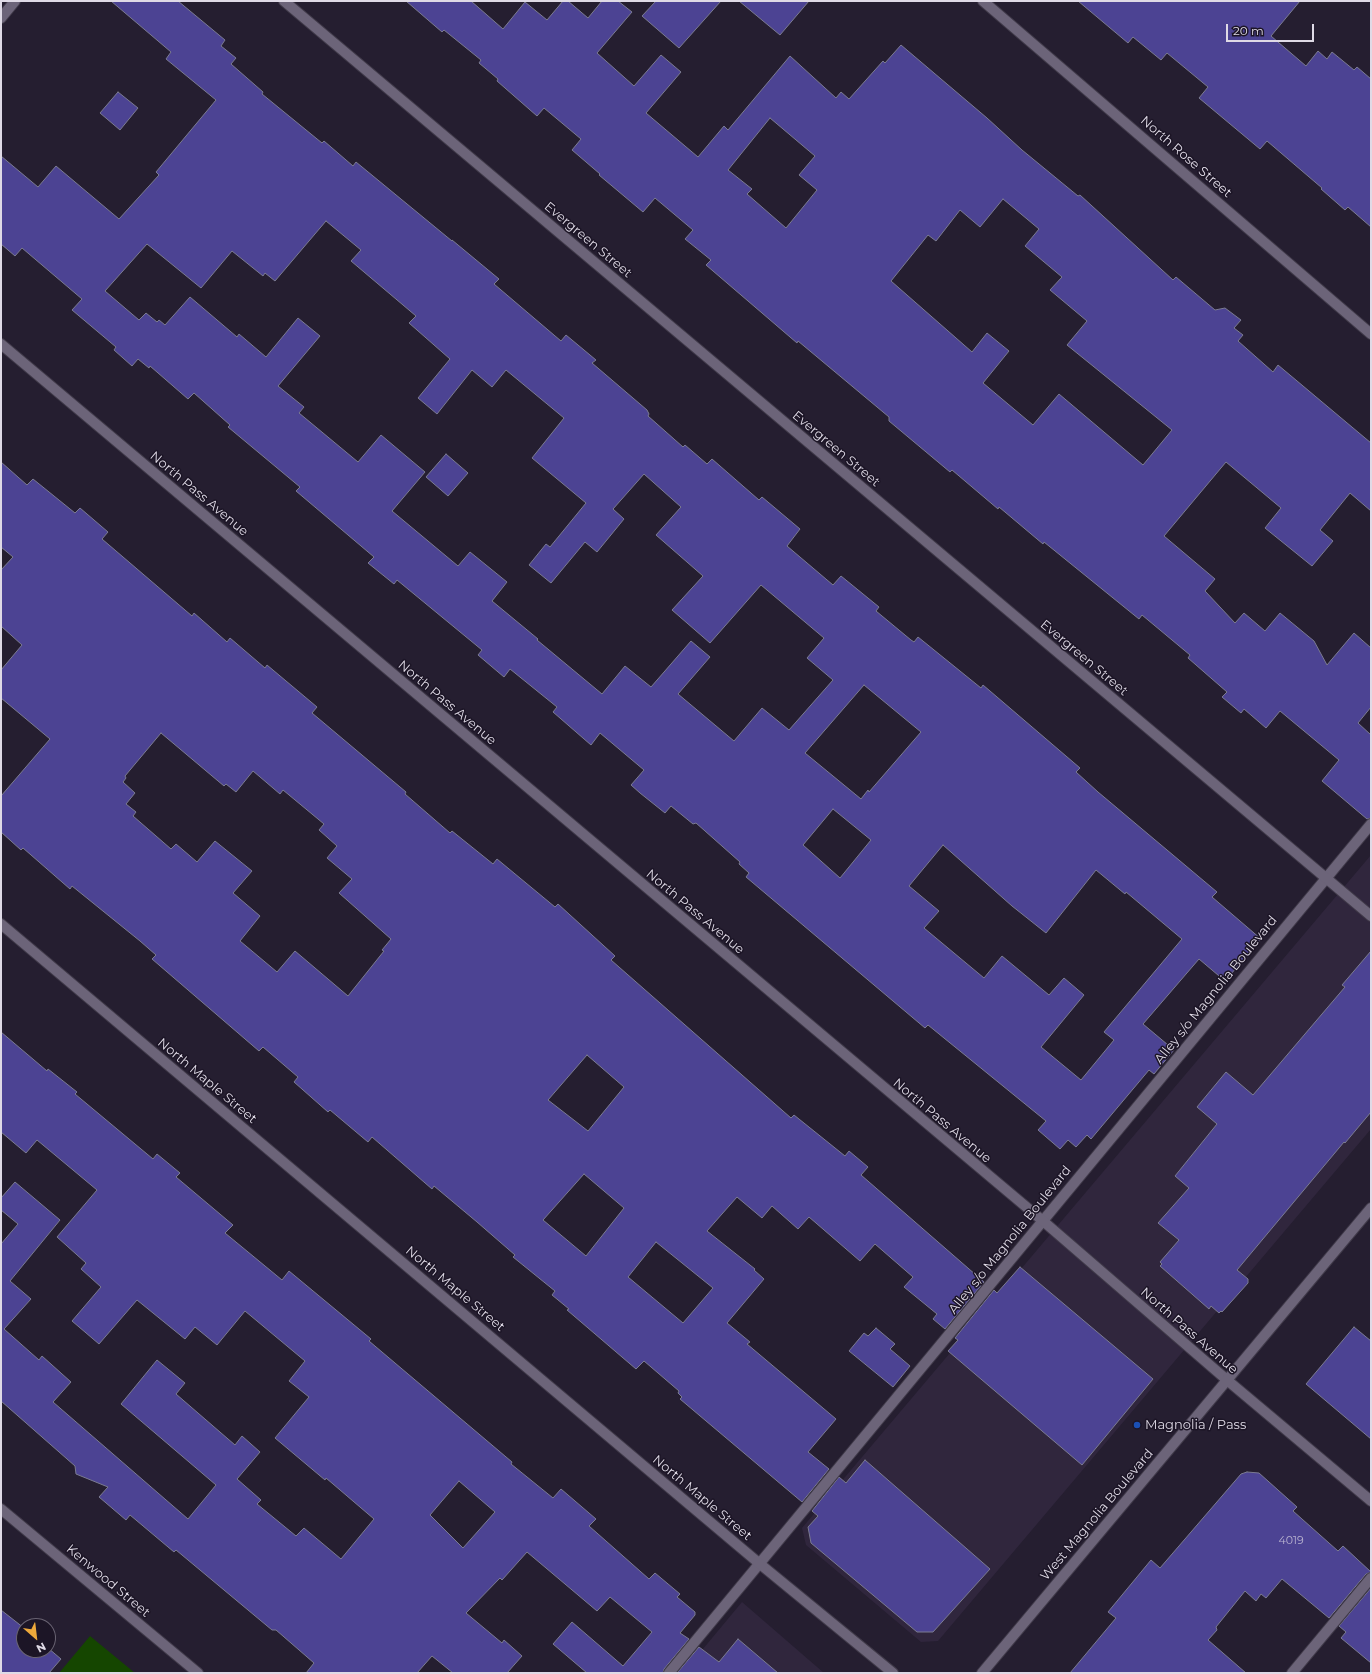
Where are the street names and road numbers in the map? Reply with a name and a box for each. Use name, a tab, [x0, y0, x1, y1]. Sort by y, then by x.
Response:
street label: North Rose Street	[1137, 113, 1235, 201]
street label: Evergreen Street	[541, 199, 635, 281]
street label: Evergreen Street	[789, 408, 883, 490]
street label: North Pass Avenue	[147, 448, 251, 540]
street label: Evergreen Street	[1037, 617, 1131, 699]
street label: North Pass Avenue	[395, 657, 499, 749]
street label: North Pass Avenue	[643, 866, 747, 958]
street label: Alley s/o Magnolia Boulevard	[1151, 913, 1281, 1067]
street label: North Maple Street	[154, 1035, 260, 1127]
street label: North Pass Avenue	[890, 1075, 994, 1167]
street label: Alley s/o Magnolia Boulevard	[945, 1163, 1075, 1317]
street label: North Maple Street	[402, 1243, 508, 1335]
street label: North Pass Avenue	[1137, 1285, 1241, 1377]
street label: West Magnolia Boulevard	[1037, 1446, 1157, 1584]
street label: North Maple Street	[649, 1452, 755, 1544]
street label: Kenwood Street	[63, 1541, 153, 1621]

